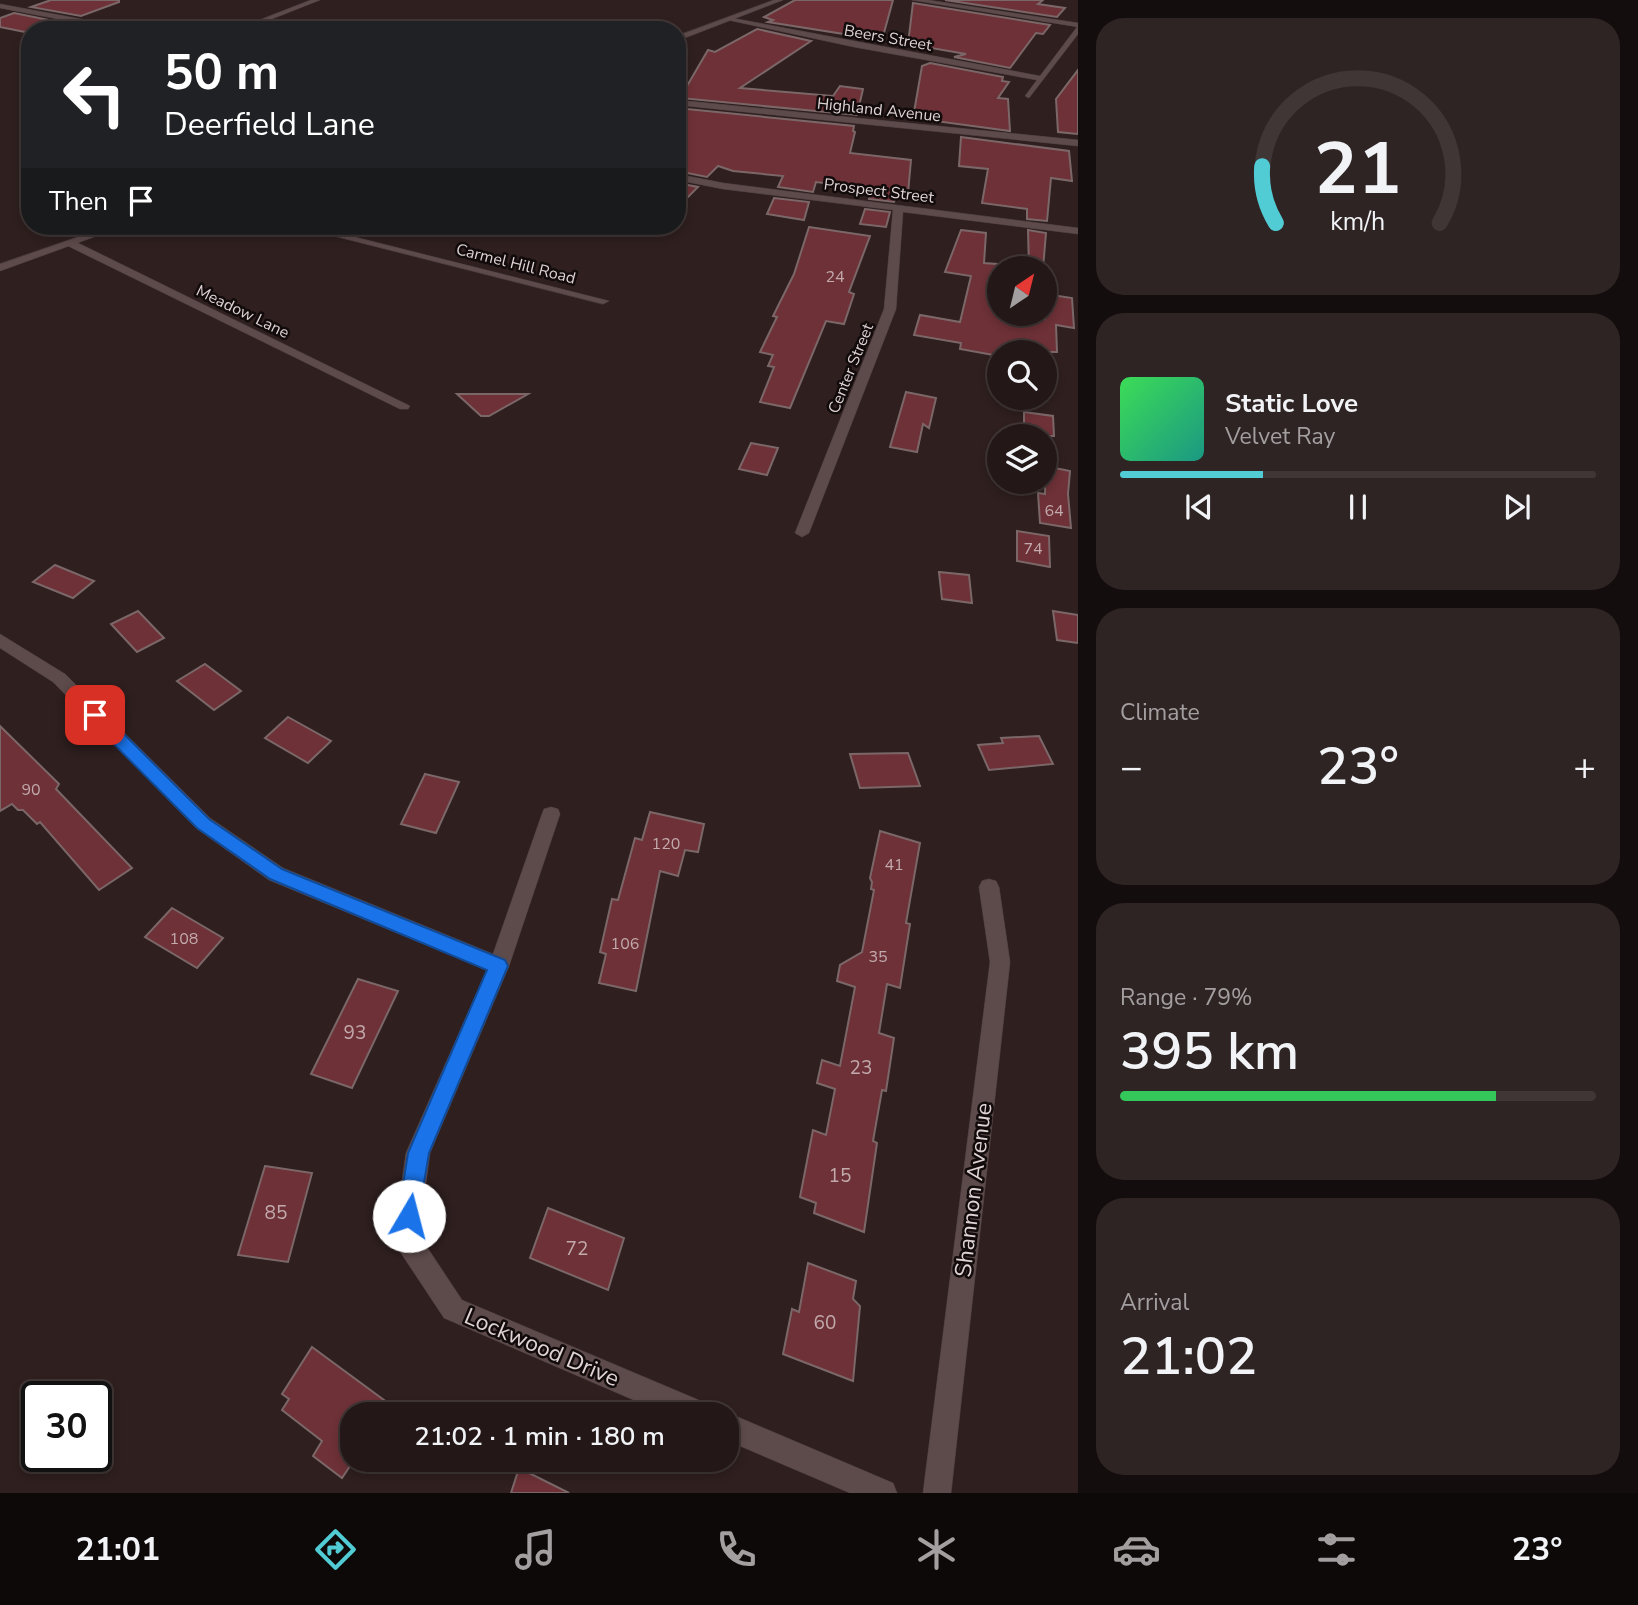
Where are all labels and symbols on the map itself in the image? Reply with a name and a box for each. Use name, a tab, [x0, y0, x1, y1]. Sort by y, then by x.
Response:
street label: Beers Street	[842, 19, 934, 57]
street label: Highland Avenue	[816, 93, 942, 127]
street label: Prospect Street	[823, 173, 936, 209]
street label: Carmel Hill Road	[454, 238, 578, 289]
north arrow	[987, 256, 1057, 326]
house number: 24	[825, 266, 845, 288]
street label: Meadow Lane	[192, 280, 293, 344]
street label: Center Street	[823, 320, 879, 417]
house number: 64	[1044, 500, 1064, 522]
house number: 74	[1023, 538, 1043, 560]
pin	[65, 685, 125, 745]
house number: 90	[21, 779, 41, 801]
house number: 120	[652, 833, 680, 855]
house number: 41	[884, 854, 904, 876]
house number: 108	[170, 928, 198, 950]
house number: 106	[611, 933, 639, 955]
house number: 35	[868, 946, 888, 968]
house number: 93	[344, 1020, 366, 1046]
house number: 23	[850, 1055, 872, 1081]
street label: Shannon Avenue	[947, 1101, 1000, 1279]
house number: 15	[829, 1163, 851, 1189]
position arrow	[372, 1179, 446, 1253]
house number: 85	[265, 1200, 287, 1226]
house number: 72	[566, 1236, 588, 1262]
street label: Lockwood Drive	[460, 1301, 624, 1394]
house number: 60	[814, 1310, 836, 1336]
speed limit sign: 30	[21, 1381, 112, 1472]

